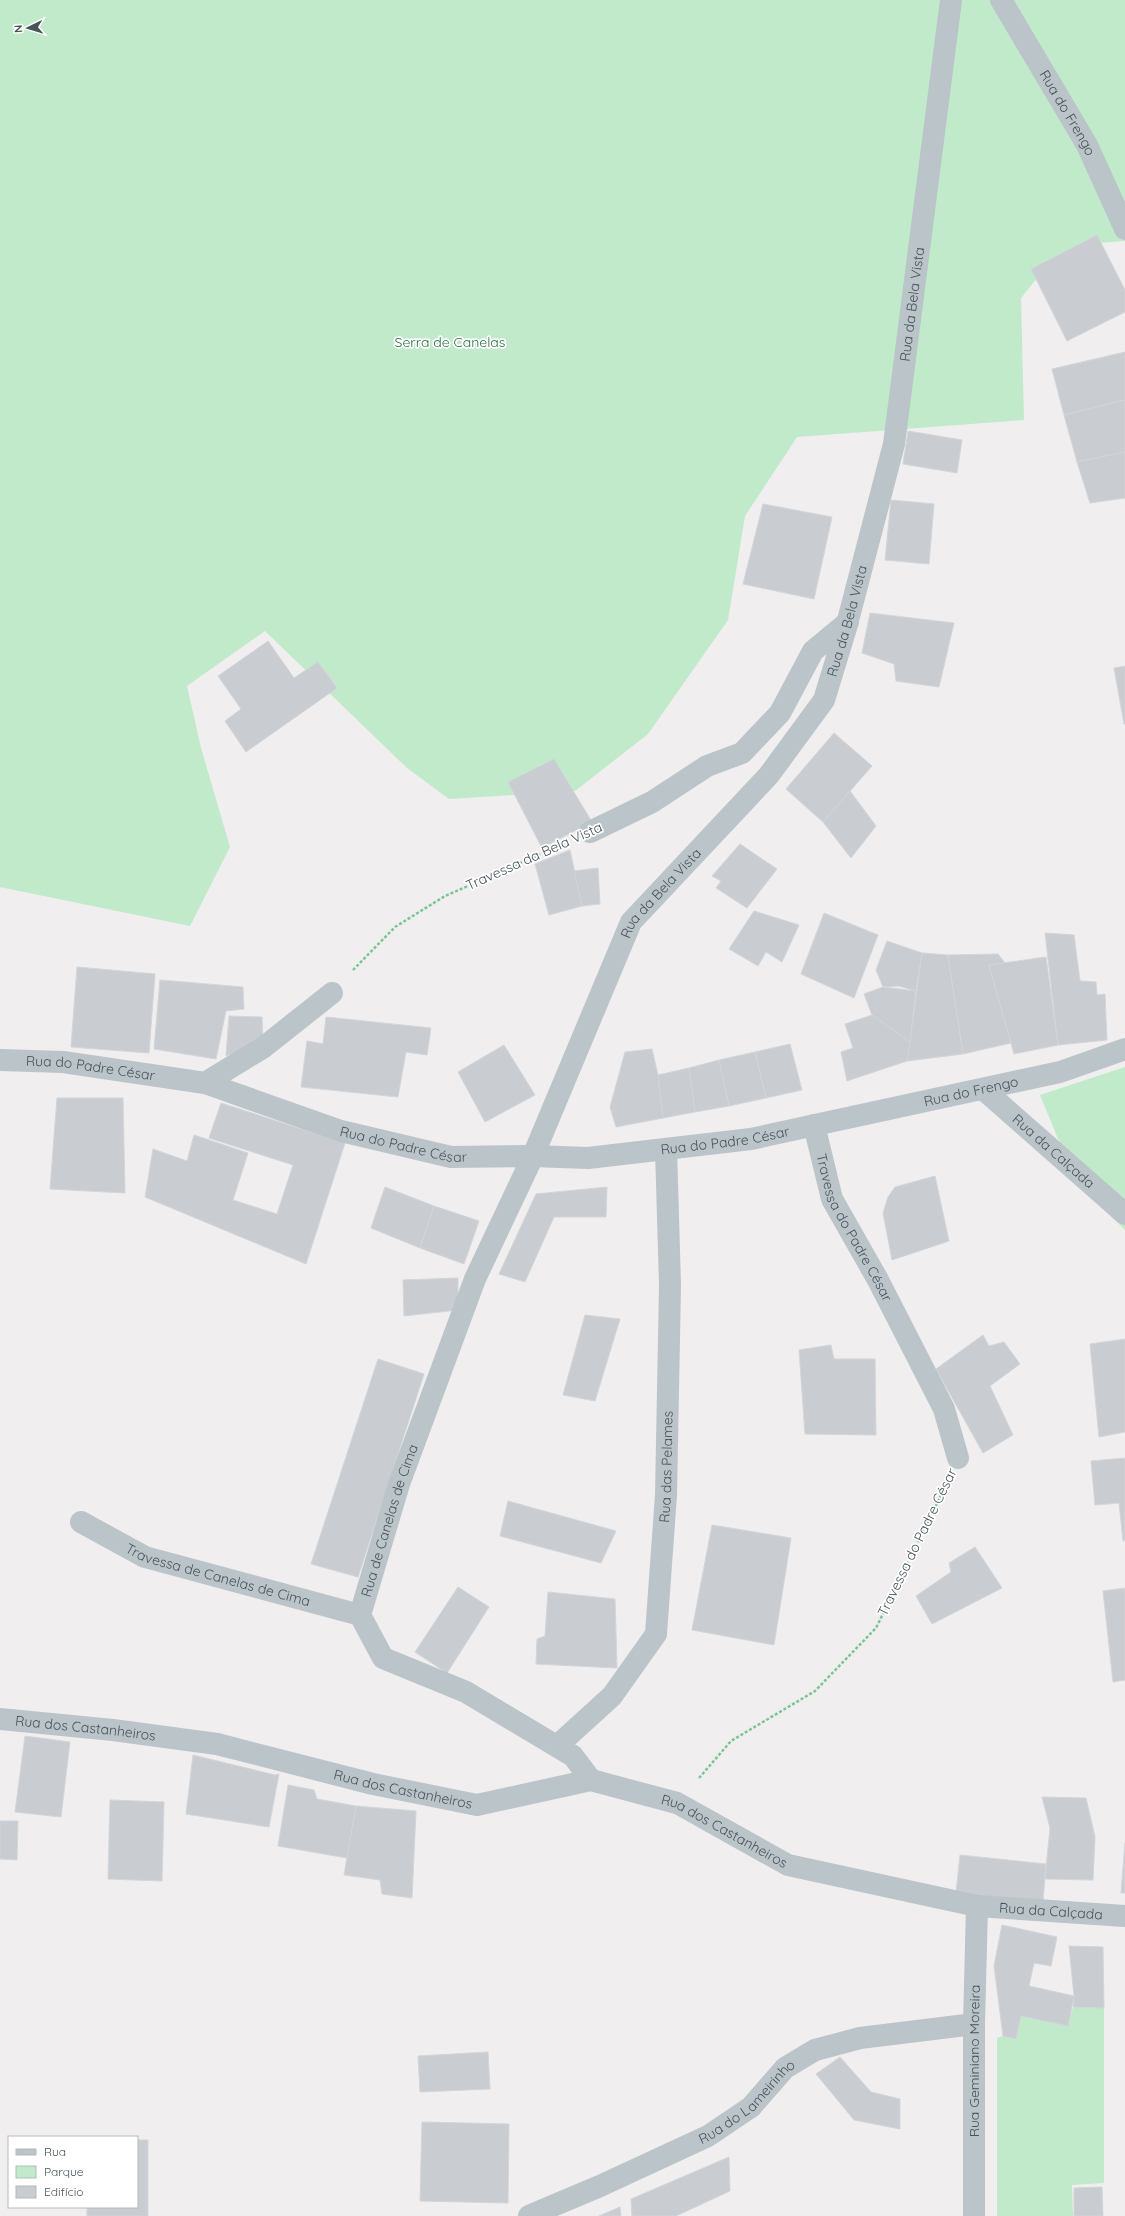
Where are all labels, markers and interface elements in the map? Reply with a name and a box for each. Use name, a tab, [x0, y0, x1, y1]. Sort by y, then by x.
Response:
north arrow	[8, 8, 48, 48]
text: N	[11, 24, 25, 34]
street label: Rua do Frengo	[1036, 67, 1100, 158]
street label: Rua da Bela Vista	[896, 246, 928, 363]
park label: Serra de Canelas	[395, 333, 505, 351]
street label: Rua da Bela Vista	[823, 563, 871, 679]
street label: Travessa da Bela Vista	[463, 818, 605, 894]
street label: Rua da Bela Vista	[616, 844, 705, 941]
street label: Rua do Padre César	[26, 1052, 157, 1085]
street label: Rua do Frengo	[922, 1072, 1020, 1110]
street label: Rua da Calçada	[1009, 1110, 1099, 1192]
street label: Rua do Padre César	[338, 1122, 468, 1166]
street label: Rua do Padre César	[660, 1122, 792, 1158]
street label: Travessa do Padre César	[812, 1152, 897, 1305]
street label: Rua das Pelames	[655, 1411, 677, 1523]
street label: Rua de Canelas de Cima	[357, 1442, 422, 1599]
street label: Travessa do Padre César	[873, 1465, 961, 1619]
street label: Travessa de Canelas de Cima	[122, 1539, 312, 1610]
street label: Rua dos Castanheiros	[14, 1712, 157, 1745]
street label: Rua dos Castanheiros	[332, 1765, 474, 1813]
street label: Rua dos Castanheiros	[659, 1790, 791, 1872]
street label: Rua da Calçada	[998, 1899, 1103, 1923]
street label: Rua Geminiano Moreira	[965, 1984, 984, 2137]
street label: Rua do Lameirinho	[696, 2055, 798, 2148]
legend	[8, 2136, 138, 2208]
text: Rua	[44, 2144, 66, 2159]
text: Parque	[44, 2164, 84, 2179]
text: Edifício	[44, 2184, 84, 2199]

